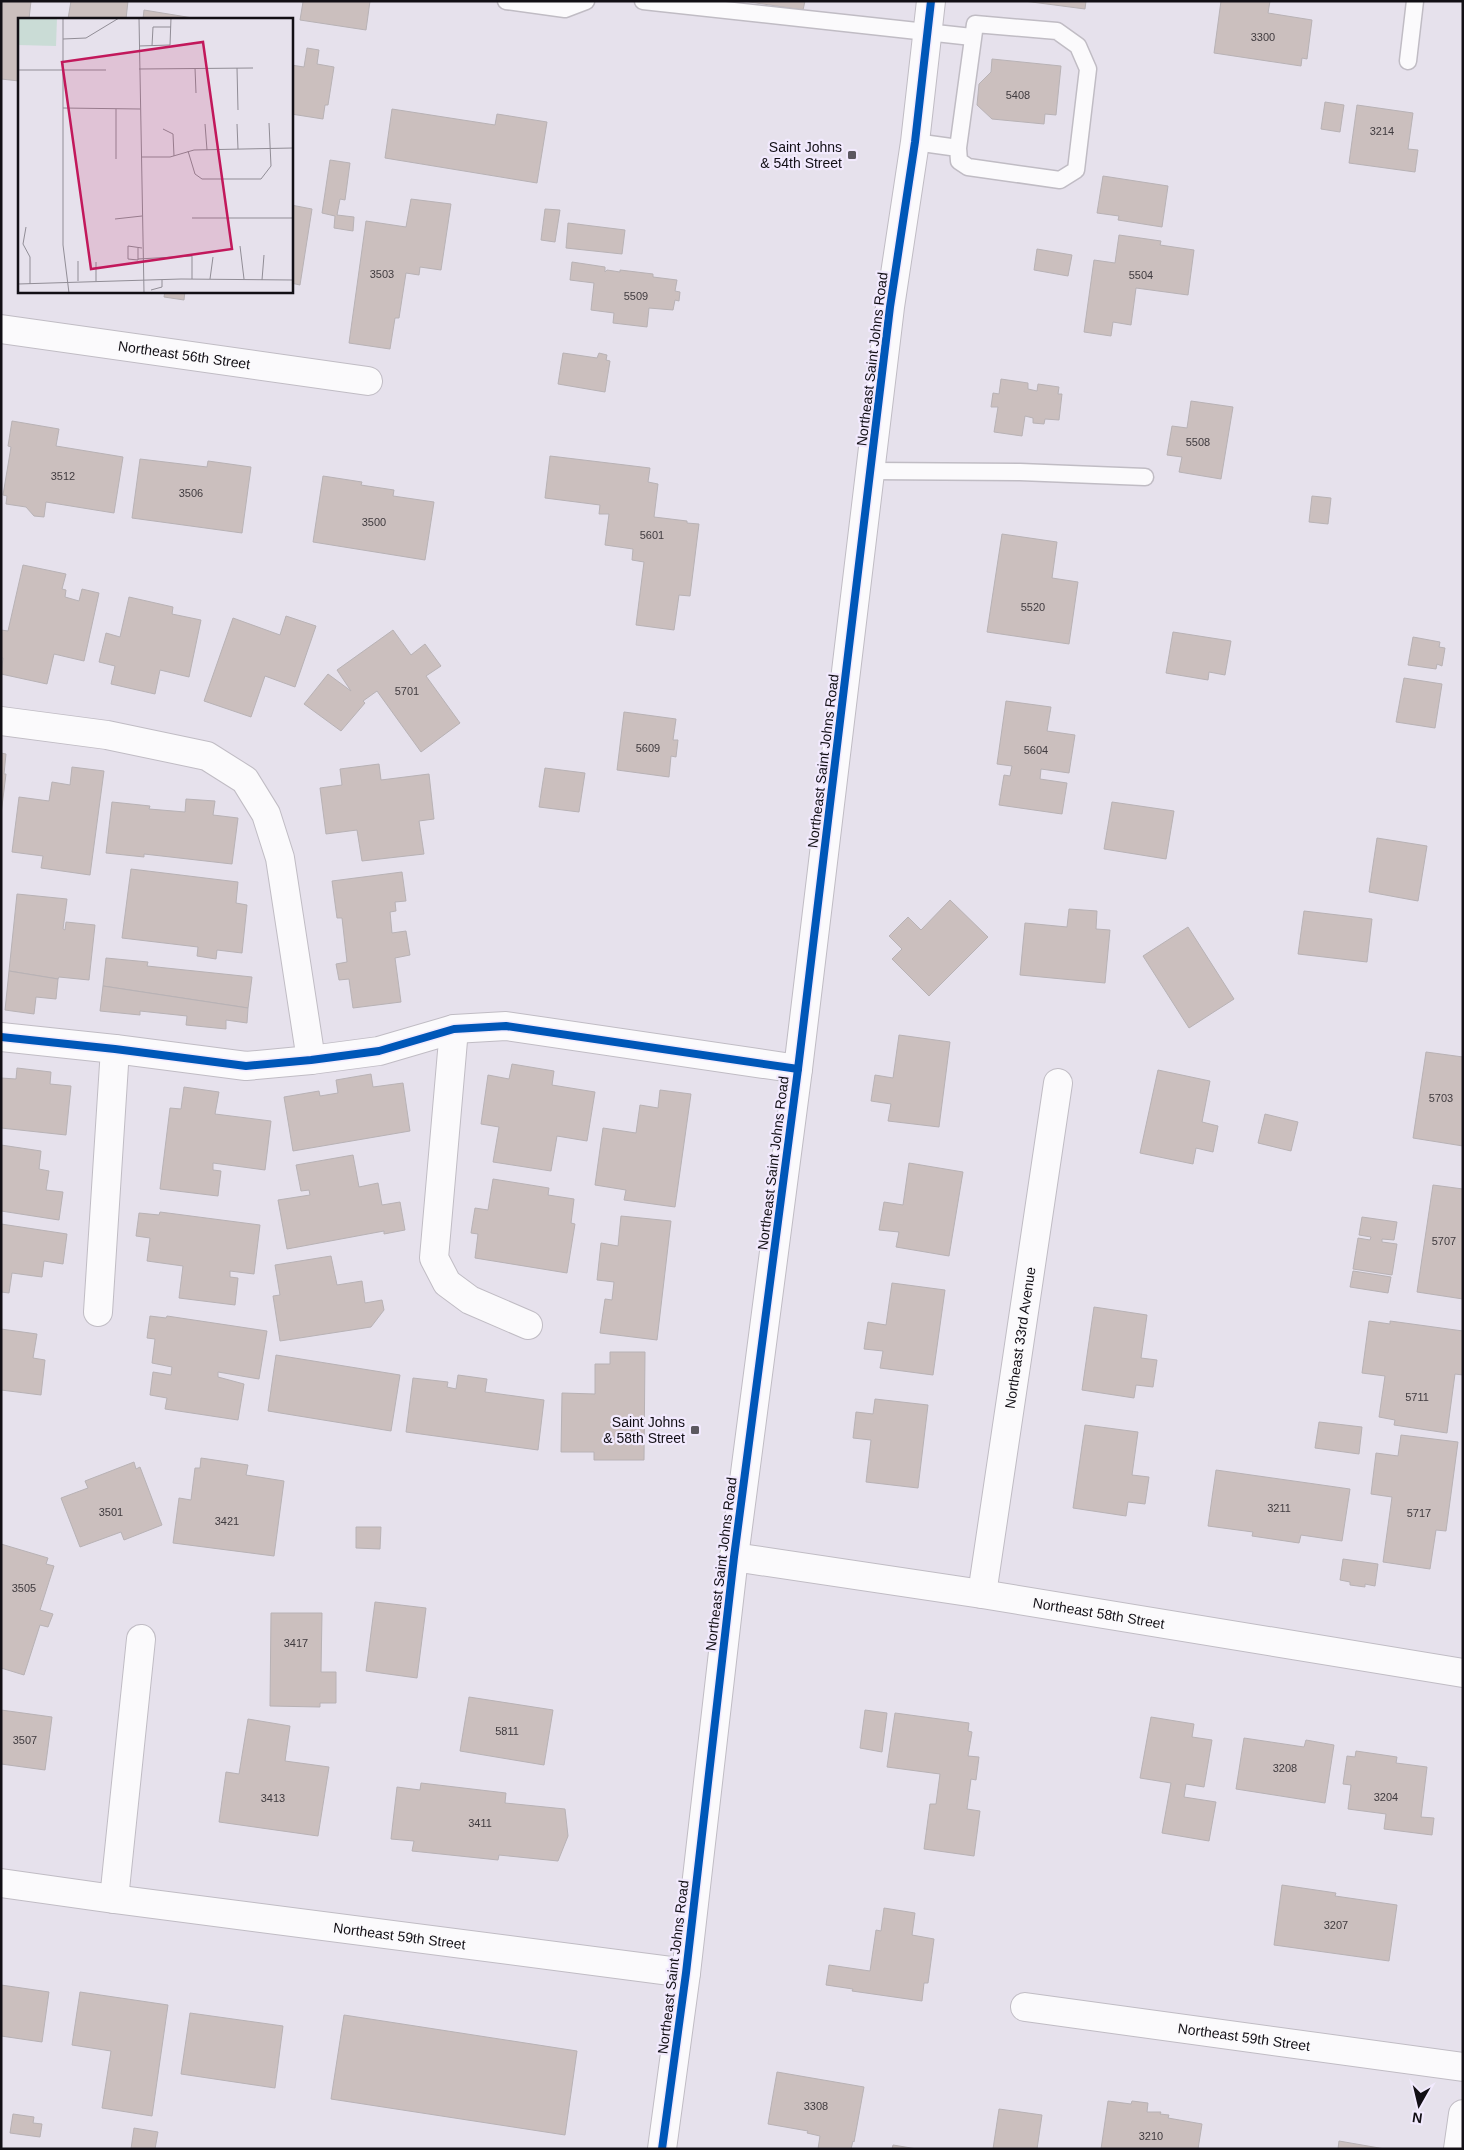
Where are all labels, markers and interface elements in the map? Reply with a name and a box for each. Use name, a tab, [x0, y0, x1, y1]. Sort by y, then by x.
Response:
inset map	[18, 18, 292, 292]
house number: 3300	[1251, 31, 1275, 43]
house number: 5408	[1006, 89, 1030, 101]
house number: 3214	[1370, 125, 1394, 137]
place label: Saint Johns & 54th Street	[760, 139, 842, 171]
marker: Saint Johns & 54th Street	[846, 149, 858, 161]
house number: 3503	[370, 268, 394, 280]
house number: 5504	[1129, 269, 1153, 281]
street label: Northeast Saint Johns Road	[853, 271, 891, 447]
house number: 5509	[624, 290, 648, 302]
street label: Northeast 56th Street	[117, 338, 251, 372]
house number: 5508	[1186, 436, 1210, 448]
house number: 3512	[51, 470, 75, 482]
house number: 3506	[179, 487, 203, 499]
house number: 3500	[362, 516, 386, 528]
house number: 5601	[640, 529, 664, 541]
house number: 5520	[1021, 601, 1045, 613]
street label: Northeast Saint Johns Road	[804, 673, 842, 849]
house number: 5701	[395, 685, 419, 697]
house number: 5609	[636, 742, 660, 754]
house number: 5604	[1024, 744, 1048, 756]
street label: Northeast Saint Johns Road	[754, 1075, 792, 1251]
house number: 5703	[1429, 1092, 1453, 1104]
house number: 5707	[1432, 1235, 1456, 1247]
street label: Northeast 33rd Avenue	[1002, 1266, 1039, 1410]
house number: 5711	[1405, 1391, 1429, 1403]
place label: Saint Johns & 58th Street	[603, 1414, 685, 1446]
marker: Saint Johns & 58th Street	[689, 1424, 701, 1436]
street label: Northeast Saint Johns Road	[702, 1476, 740, 1652]
house number: 3211	[1267, 1502, 1291, 1514]
house number: 3501	[99, 1506, 123, 1518]
house number: 5717	[1407, 1507, 1431, 1519]
house number: 3421	[215, 1515, 239, 1527]
house number: 3505	[12, 1582, 36, 1594]
street label: Northeast 58th Street	[1032, 1594, 1166, 1632]
house number: 3417	[284, 1637, 308, 1649]
house number: 5811	[495, 1725, 519, 1737]
house number: 3507	[13, 1734, 37, 1746]
house number: 3208	[1273, 1762, 1297, 1774]
house number: 3204	[1374, 1791, 1398, 1803]
house number: 3413	[261, 1792, 285, 1804]
house number: 3411	[468, 1817, 492, 1829]
street label: Northeast Saint Johns Road	[654, 1879, 692, 2055]
street label: Northeast 59th Street	[332, 1919, 467, 1952]
house number: 3207	[1324, 1919, 1348, 1931]
street label: Northeast 59th Street	[1177, 2020, 1311, 2054]
north arrow	[1394, 2080, 1444, 2130]
house number: 3308	[804, 2100, 828, 2112]
text: N	[1411, 2109, 1423, 2127]
house number: 3210	[1139, 2130, 1163, 2142]

